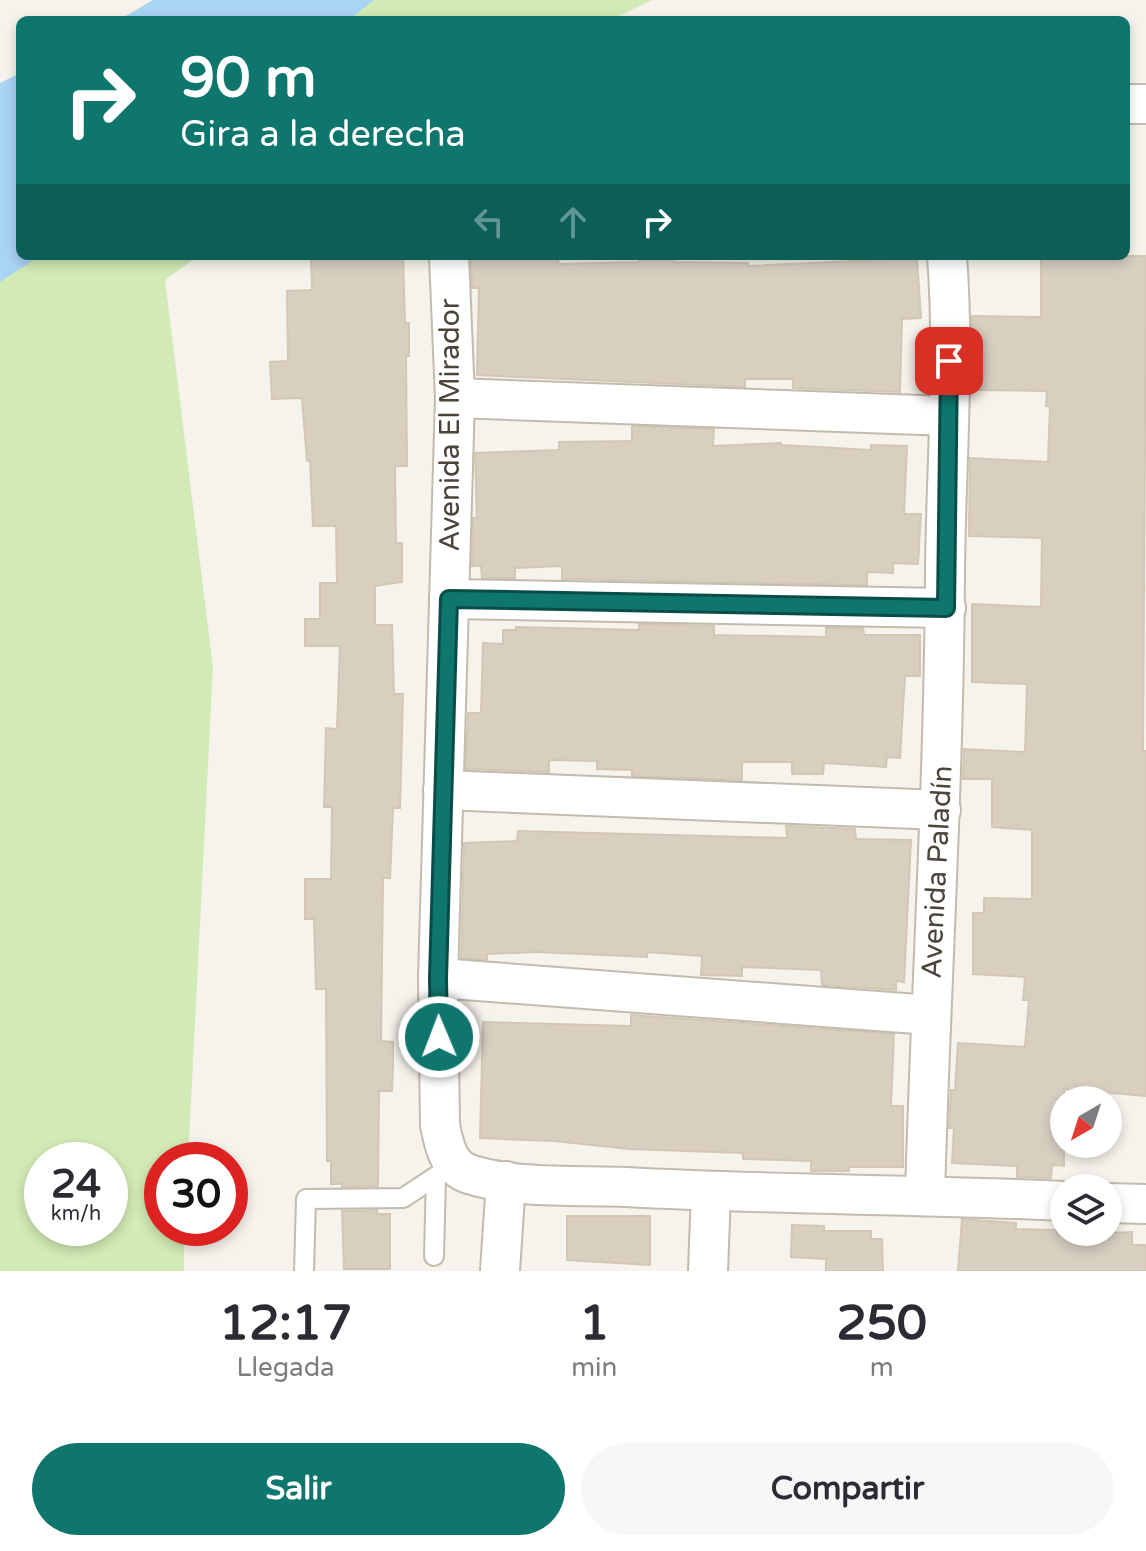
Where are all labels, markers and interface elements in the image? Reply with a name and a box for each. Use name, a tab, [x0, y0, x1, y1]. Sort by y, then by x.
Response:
text: 90 m	[180, 45, 316, 112]
icon: right	[48, 48, 152, 152]
text: Gira a la derecha	[180, 113, 466, 156]
icon: left	[467, 200, 511, 244]
icon: ahead	[551, 200, 595, 244]
icon: right	[635, 200, 679, 244]
street label: Avenida El Mirador	[433, 298, 467, 551]
pin	[915, 327, 983, 395]
icon: arrive	[927, 339, 971, 383]
street label: Avenida Paladín	[914, 765, 960, 979]
position arrow	[397, 995, 481, 1079]
north arrow	[1050, 1086, 1122, 1158]
map controls	[1050, 1086, 1122, 1246]
speed limit sign: 30	[144, 1142, 248, 1246]
text: 24	[51, 1160, 101, 1208]
button: layers	[1050, 1174, 1122, 1246]
text: km/h	[51, 1202, 101, 1226]
text: 12:17	[219, 1295, 352, 1353]
text: 1	[579, 1295, 609, 1353]
text: 250	[836, 1295, 927, 1353]
text: Llegada	[237, 1352, 335, 1383]
text: min	[571, 1352, 617, 1383]
text: m	[870, 1352, 894, 1383]
button: Salir	[32, 1443, 565, 1535]
button: Compartir	[581, 1443, 1114, 1535]

